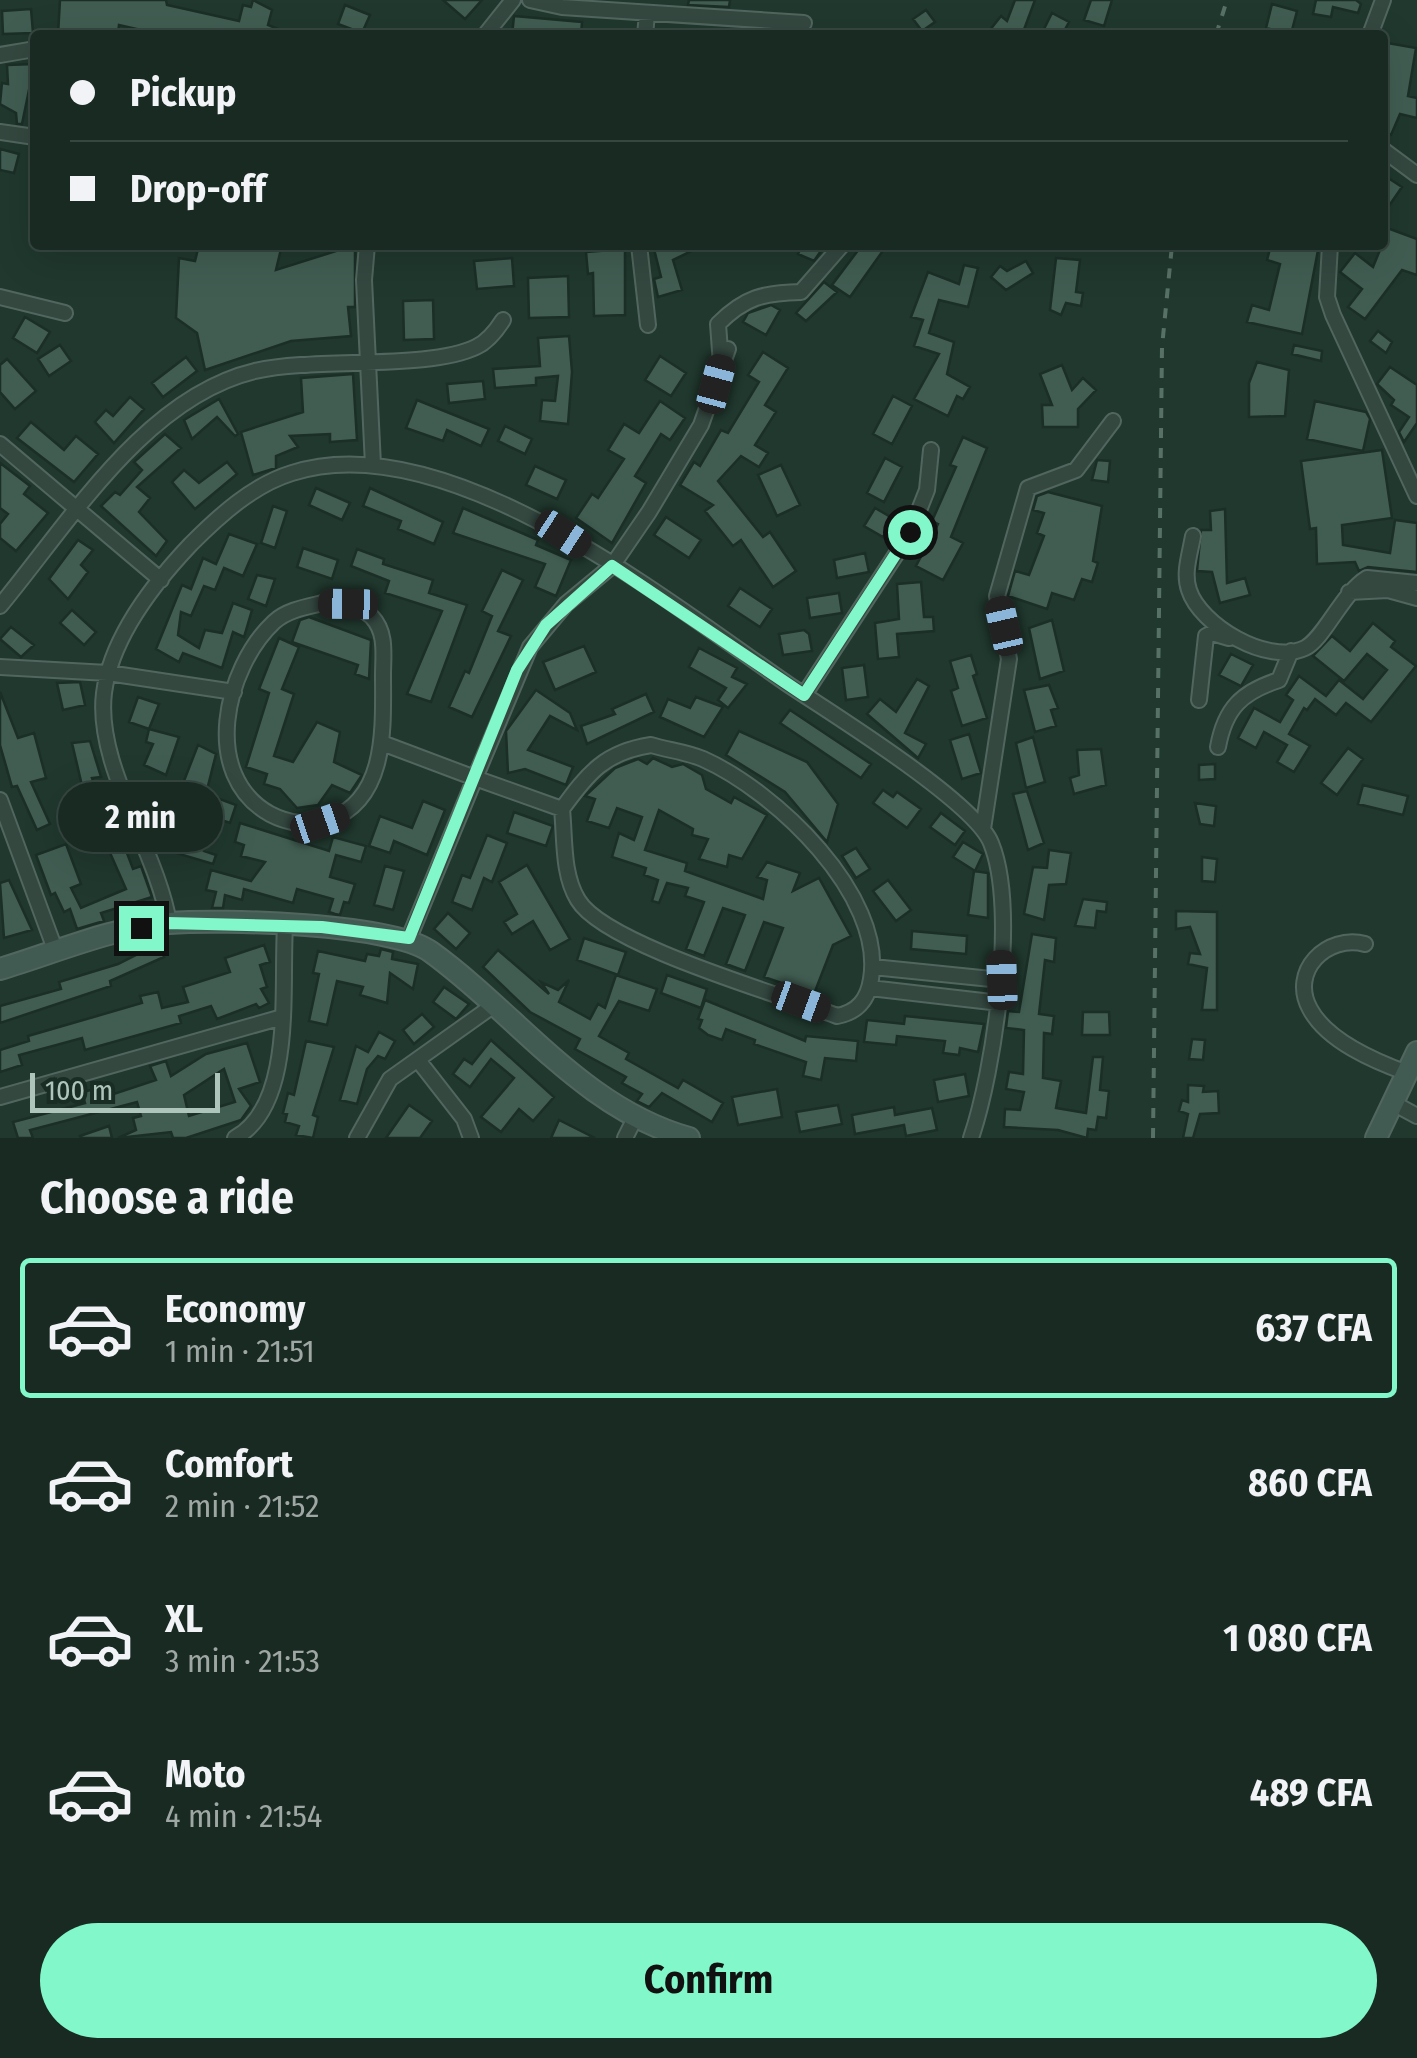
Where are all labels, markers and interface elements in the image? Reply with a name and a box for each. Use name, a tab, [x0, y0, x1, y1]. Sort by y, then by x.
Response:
text: Pickup	[130, 70, 236, 116]
text: Drop-off	[130, 166, 266, 212]
car	[694, 351, 738, 417]
car	[530, 505, 596, 563]
route start	[888, 510, 933, 555]
car	[318, 588, 378, 620]
car	[983, 593, 1025, 659]
callout: 2 min	[58, 783, 224, 853]
text: 2 min	[105, 798, 176, 836]
car	[287, 799, 353, 847]
route end	[119, 906, 164, 951]
car	[986, 949, 1018, 1011]
car	[768, 978, 834, 1026]
scale bar	[30, 1068, 220, 1112]
text: 100 m	[45, 1074, 113, 1107]
text: Choose a ride	[40, 1171, 294, 1225]
icon: car	[45, 1283, 135, 1373]
text: Economy	[165, 1286, 305, 1332]
text: 637 CFA	[1255, 1305, 1372, 1351]
text: 1 min · 21:51	[165, 1332, 315, 1370]
icon: car	[45, 1438, 135, 1528]
text: Comfort	[165, 1441, 293, 1487]
text: 860 CFA	[1248, 1460, 1372, 1506]
text: 2 min · 21:52	[165, 1487, 319, 1525]
icon: car	[45, 1593, 135, 1683]
text: XL	[165, 1596, 203, 1642]
text: 1 080 CFA	[1223, 1615, 1372, 1661]
text: 3 min · 21:53	[165, 1642, 320, 1680]
icon: car	[45, 1748, 135, 1838]
text: Moto	[165, 1751, 246, 1797]
text: 489 CFA	[1250, 1770, 1372, 1816]
text: 4 min · 21:54	[165, 1797, 322, 1835]
button: Confirm	[40, 1923, 1377, 2038]

